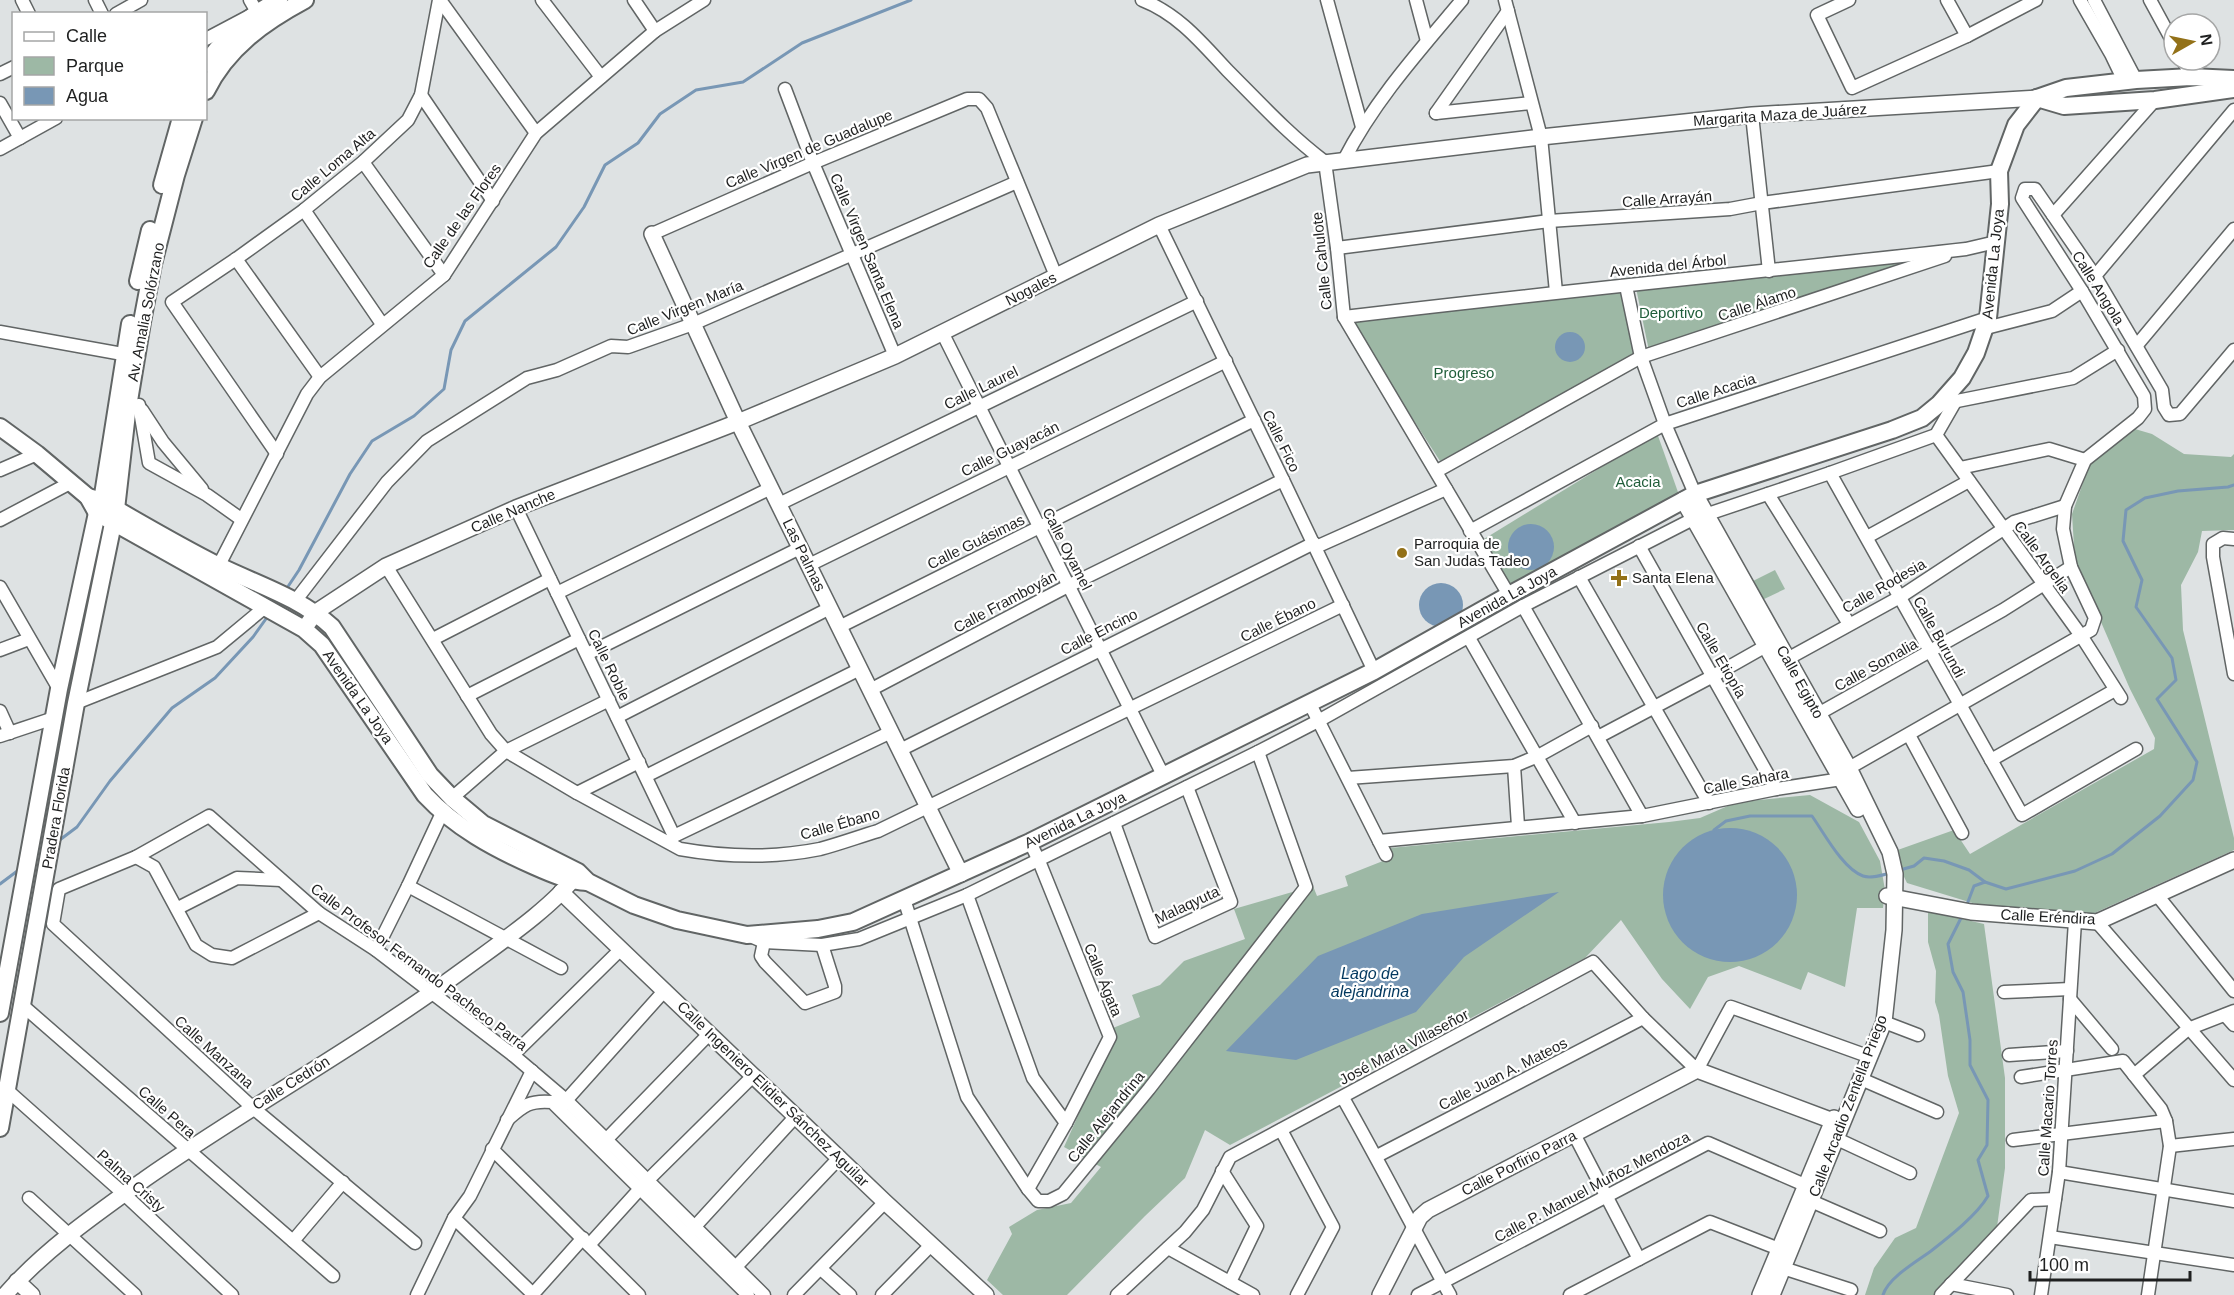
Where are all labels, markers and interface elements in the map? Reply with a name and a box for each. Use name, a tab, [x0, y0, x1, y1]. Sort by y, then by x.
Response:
legend	[12, 12, 207, 120]
north arrow	[2162, 12, 2222, 72]
text: Calle	[66, 26, 107, 46]
text: N	[2197, 33, 2216, 47]
text: Parque	[66, 56, 124, 76]
text: Agua	[66, 86, 109, 106]
street label: Margarita Maza de Juárez	[1692, 100, 1867, 129]
street label: Calle Virgen de Guadalupe	[723, 106, 895, 192]
street label: Calle Loma Alta	[287, 124, 379, 205]
street label: Calle de las Flores	[419, 160, 504, 271]
street label: Calle Virgen Santa Elena	[827, 170, 908, 332]
street label: Calle Arrayán	[1621, 187, 1712, 210]
street label: Avenida La Joya	[1978, 207, 2007, 320]
street label: Calle Cahulote	[1308, 211, 1335, 311]
street label: Av. Amalia Solórzano	[124, 241, 167, 383]
street label: Calle Angola	[2069, 248, 2128, 329]
street label: Avenida del Árbol	[1609, 251, 1727, 280]
street label: Nogales	[1002, 268, 1059, 309]
street label: Calle Virgen María	[624, 276, 746, 339]
street label: Calle Álamo	[1716, 283, 1798, 324]
park label: Deportivo	[1639, 304, 1703, 321]
street label: Calle Laurel	[941, 362, 1020, 413]
park label: Progreso	[1434, 364, 1494, 381]
street label: Calle Acacia	[1674, 369, 1758, 411]
street label: Calle Fico	[1259, 407, 1304, 474]
street label: Calle Guayacán	[958, 418, 1061, 480]
park label: Acacia	[1615, 473, 1661, 490]
street label: Calle Nanche	[468, 485, 558, 536]
street label: Calle Oyamel	[1039, 505, 1095, 593]
street label: Calle Guásimas	[924, 511, 1027, 572]
street label: Las Palmas	[780, 516, 829, 594]
street label: Calle Argelia	[2011, 518, 2074, 596]
place label: Parroquia de San Judas Tadeo	[1414, 535, 1530, 569]
marker: Parroquia de San Judas Tadeo	[1395, 546, 1409, 560]
street label: Calle Rodesia	[1839, 555, 1929, 616]
street label: Avenida La Joya	[1454, 562, 1560, 631]
street label: Calle Framboyán	[950, 567, 1059, 636]
marker: Santa Elena	[1610, 569, 1628, 587]
place label: Santa Elena	[1632, 569, 1714, 586]
street label: Calle Burundi	[1910, 593, 1969, 680]
street label: Calle Ébano	[1237, 594, 1318, 645]
street label: Calle Encino	[1057, 605, 1140, 658]
street label: Calle Etiopía	[1693, 619, 1750, 701]
street label: Calle Roble	[585, 626, 634, 703]
street label: Calle Somalia	[1831, 634, 1921, 694]
street label: Calle Egipto	[1773, 642, 1827, 721]
street label: Avenida La Joya	[320, 647, 397, 747]
street label: Calle Sahara	[1702, 764, 1791, 797]
street label: Pradera Florida	[38, 765, 73, 870]
street label: Avenida La Joya	[1021, 787, 1129, 851]
street label: Calle Ébano	[798, 804, 881, 843]
street label: Calle Profesor Fernando Pacheco Parra	[308, 880, 531, 1054]
street label: Malaqyuta	[1152, 882, 1222, 927]
street label: Calle Eréndira	[2000, 906, 2097, 928]
street label: Calle Ágata	[1081, 941, 1126, 1020]
water label: Lago de alejandrina	[1331, 965, 1409, 1000]
street label: Calle Ingeniero Elidier Sánchez Aguilar	[674, 997, 873, 1190]
street label: José María Villaseñor	[1336, 1005, 1471, 1088]
street label: Calle Manzana	[171, 1012, 258, 1092]
street label: Calle Arcadio Zentella Priego	[1805, 1012, 1890, 1199]
street label: Calle Juan A. Mateos	[1436, 1034, 1570, 1113]
street label: Calle Macario Torres	[2034, 1039, 2061, 1177]
street label: Calle Cedrón	[249, 1052, 332, 1113]
street label: Calle Alejandrina	[1064, 1067, 1148, 1166]
street label: Calle Pera	[135, 1082, 200, 1141]
street label: Calle Porfirio Parra	[1458, 1126, 1580, 1199]
street label: Calle P. Manuel Muñoz Mendoza	[1491, 1127, 1693, 1245]
street label: Palma Cristy	[94, 1146, 169, 1216]
scale bar	[2030, 1244, 2190, 1282]
text: 100 m	[2039, 1255, 2089, 1275]

